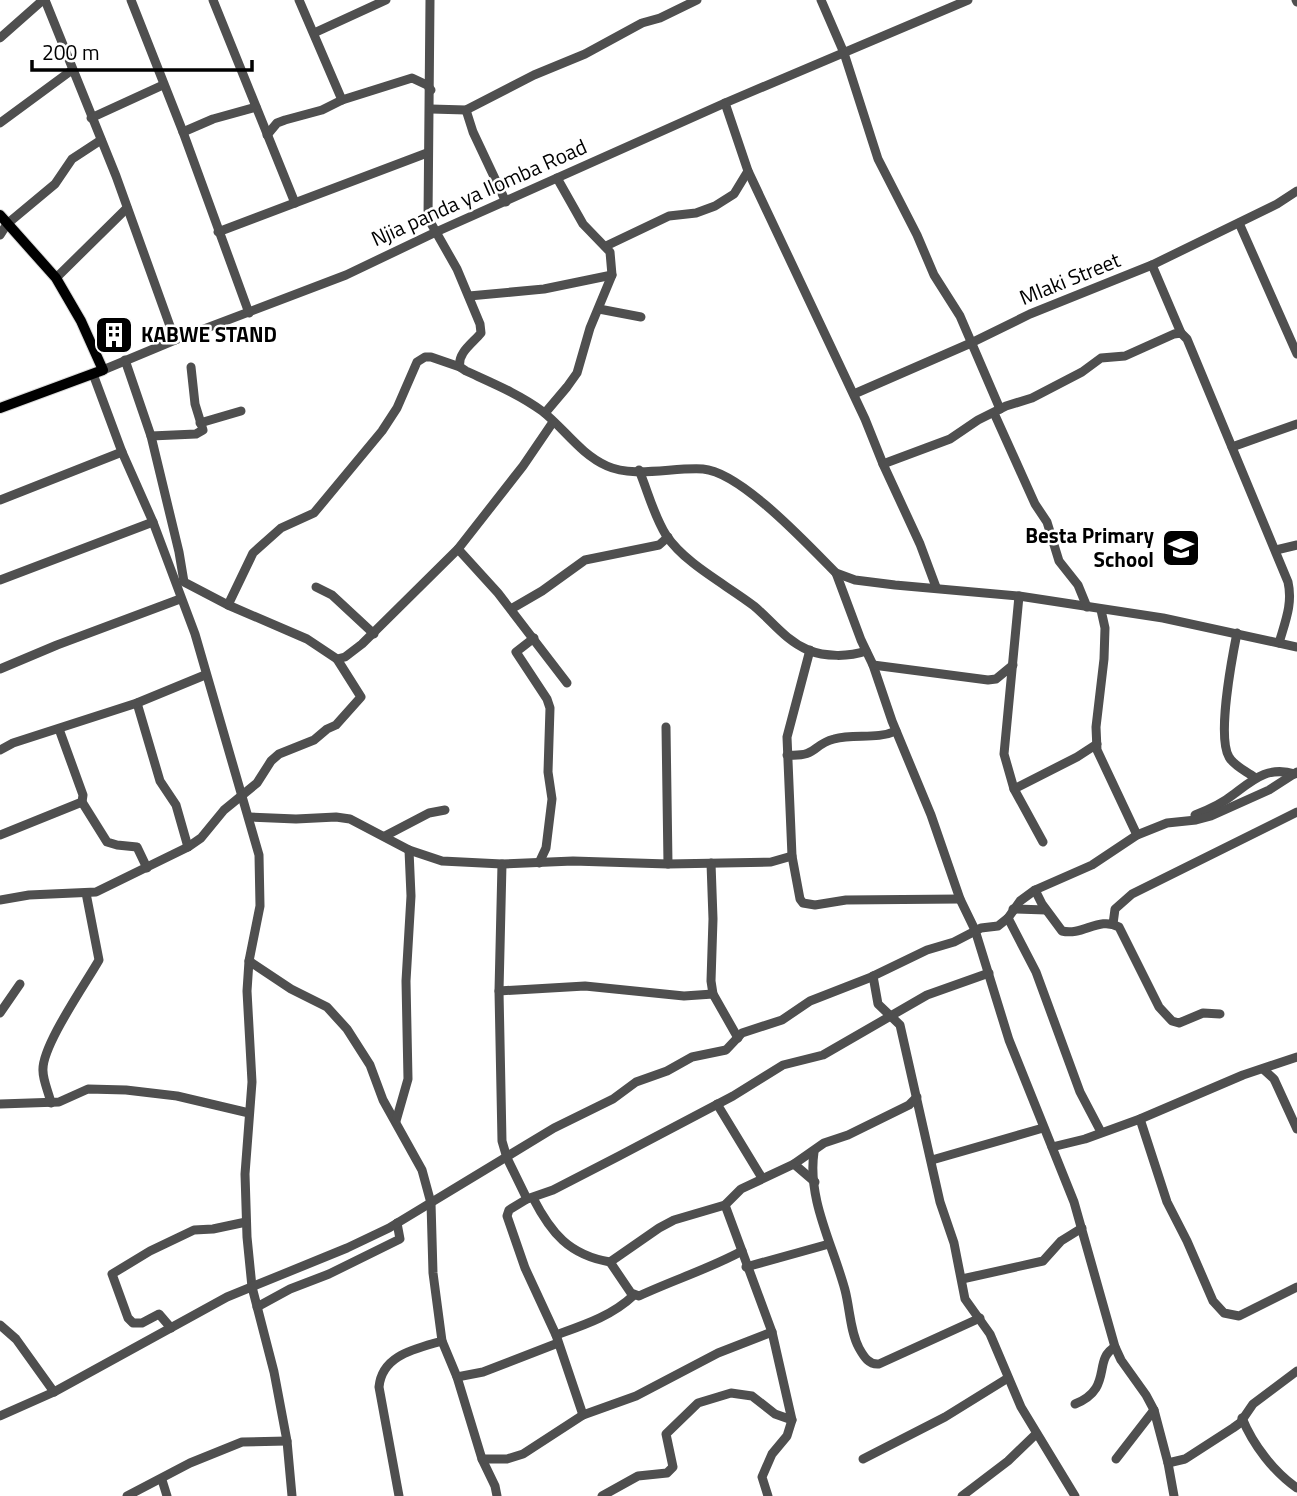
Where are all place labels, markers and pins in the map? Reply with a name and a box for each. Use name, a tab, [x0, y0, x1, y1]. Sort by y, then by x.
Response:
building icon: KABWE STAND	[93, 314, 135, 356]
place label: KABWE STAND	[141, 318, 277, 350]
place label: Besta Primary School	[1025, 519, 1154, 575]
school or university icon: Besta Primary School	[1160, 527, 1202, 569]

